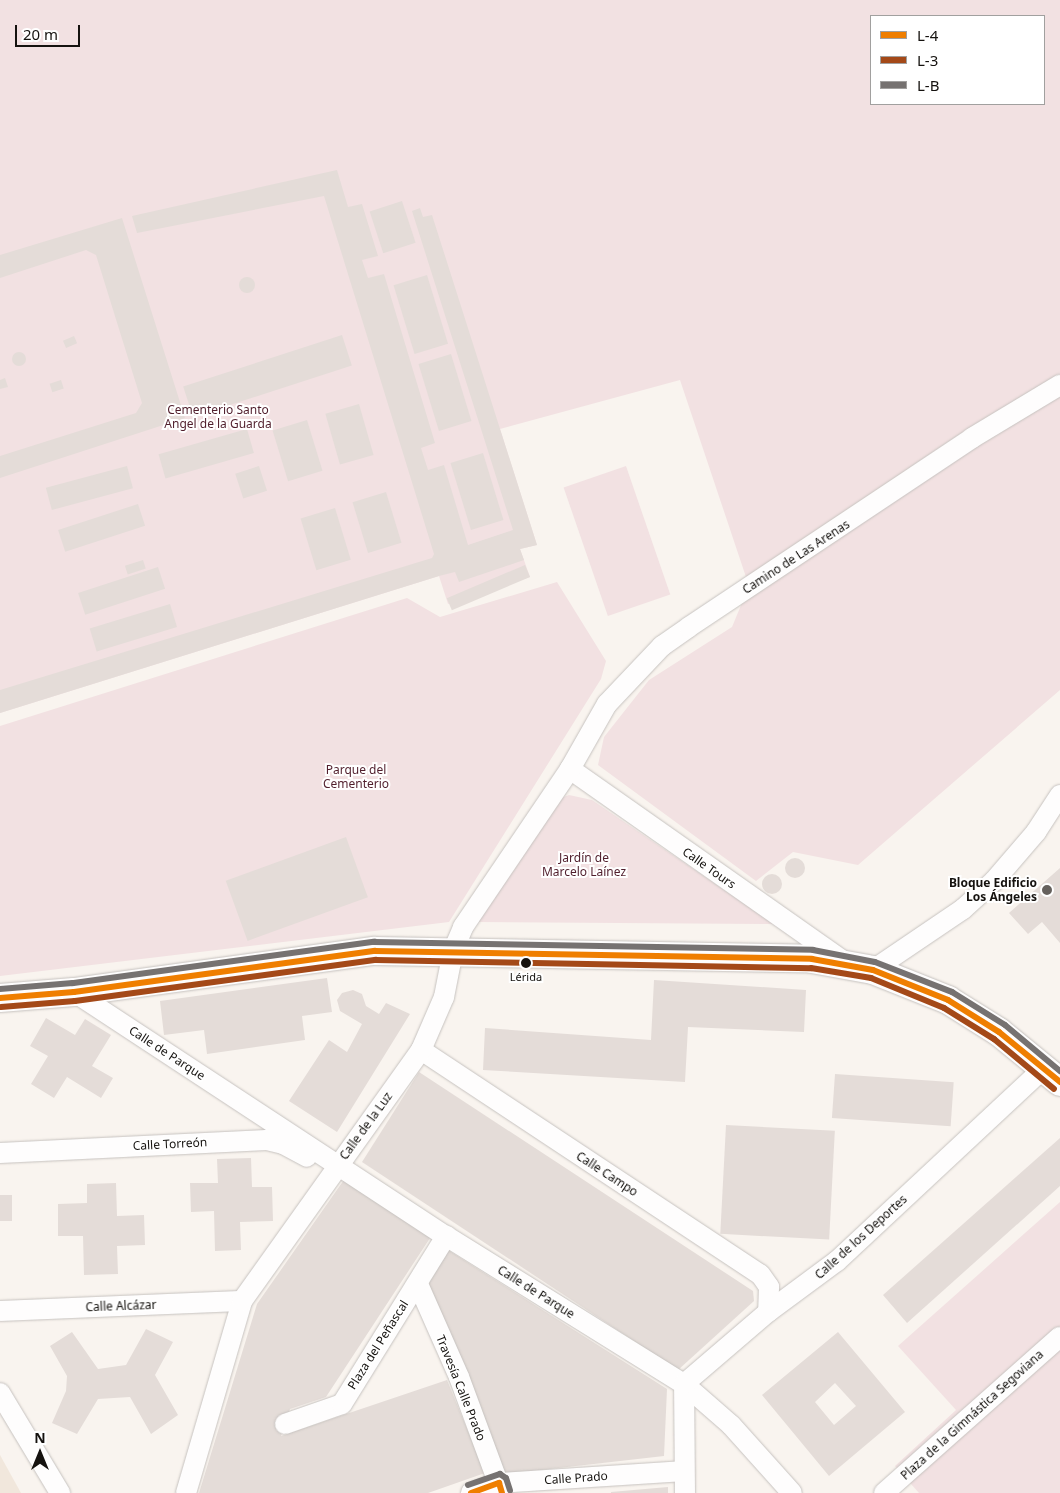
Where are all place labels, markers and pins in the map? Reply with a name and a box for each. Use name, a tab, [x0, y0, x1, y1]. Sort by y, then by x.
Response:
place label: Bloque Edificio Los Ángeles	[949, 876, 1037, 904]
marker: Bloque Edificio Los Ángeles	[1041, 884, 1053, 896]
marker: Lérida	[521, 958, 531, 968]
place label: Lérida	[510, 970, 542, 984]

